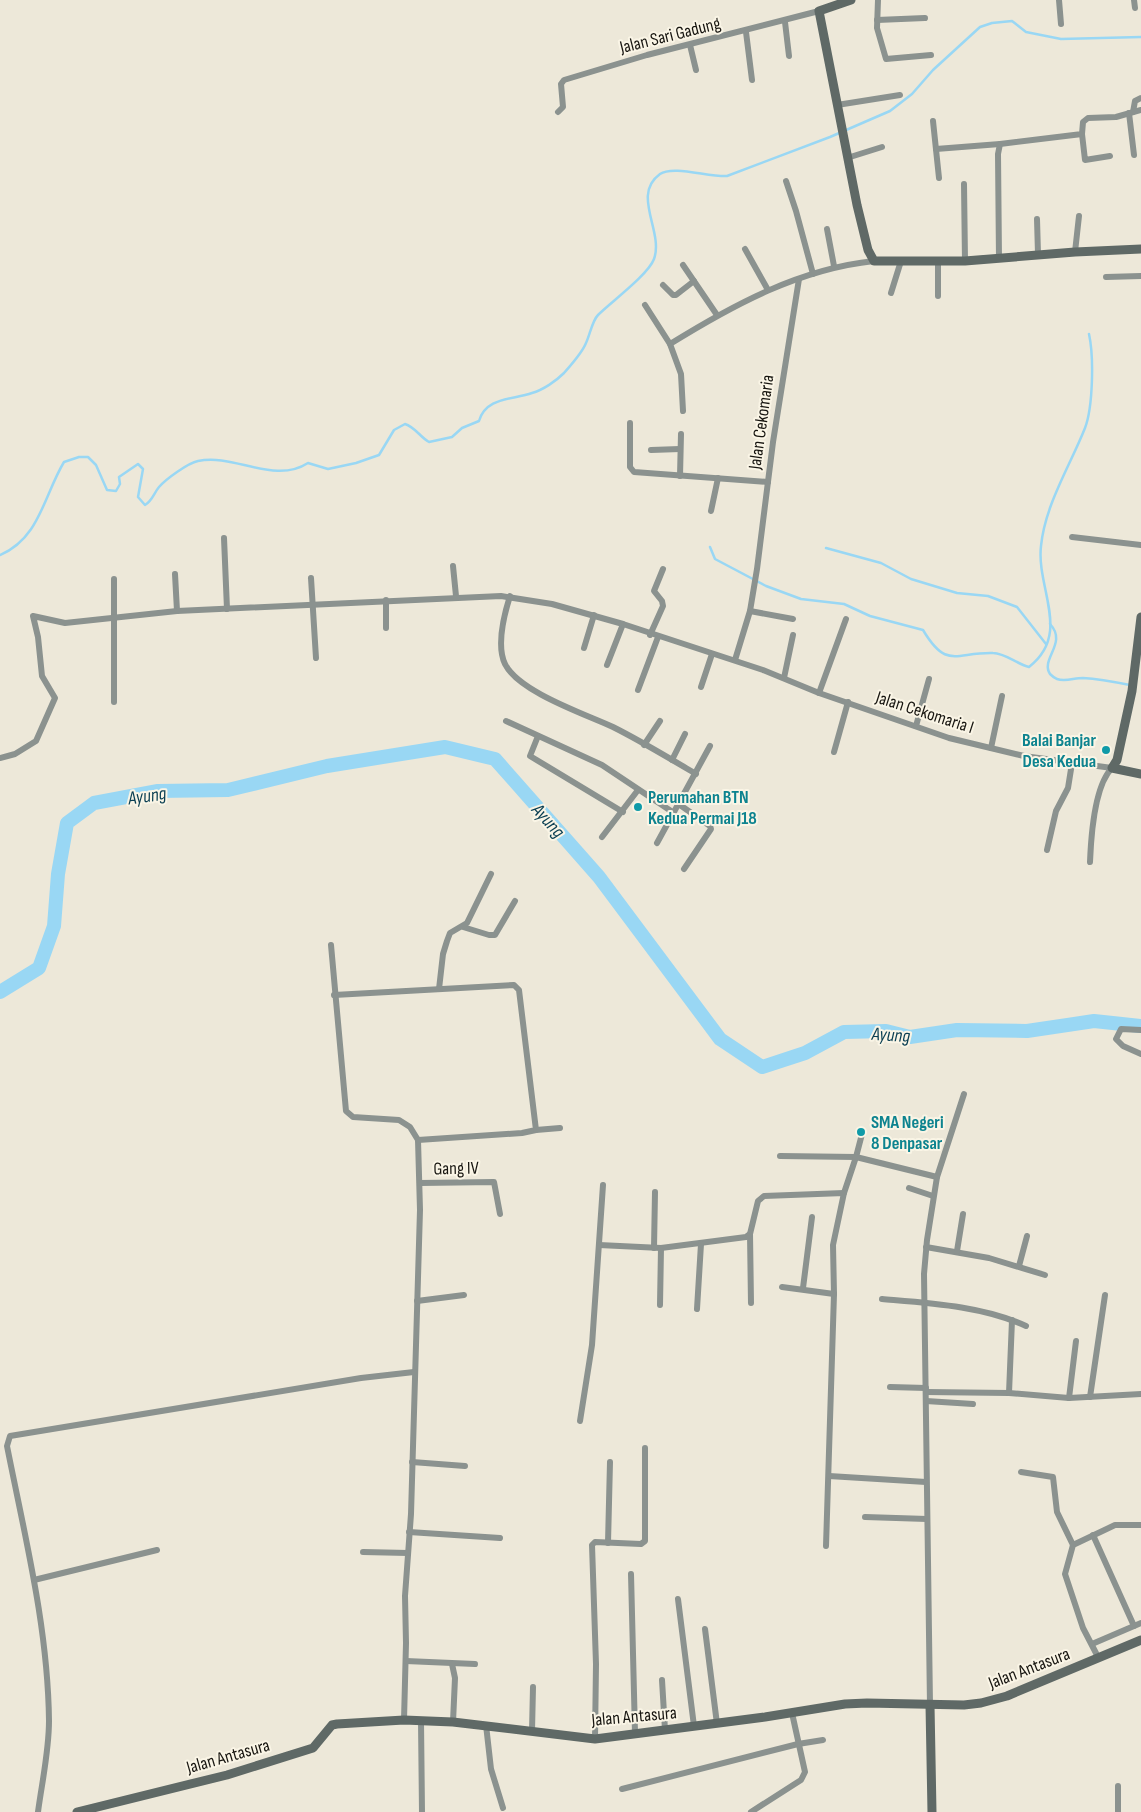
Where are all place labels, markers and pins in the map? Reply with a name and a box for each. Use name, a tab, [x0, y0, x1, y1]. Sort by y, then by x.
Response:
place label: Balai Banjar Desa Kedua	[1022, 730, 1096, 772]
marker: Balai Banjar Desa Kedua	[1100, 744, 1112, 756]
place label: Perumahan BTN Kedua Permai J18	[648, 787, 757, 829]
marker: Perumahan BTN Kedua Permai J18	[632, 801, 644, 813]
place label: SMA Negeri 8 Denpasar	[871, 1112, 944, 1154]
marker: SMA Negeri 8 Denpasar	[855, 1126, 867, 1138]

